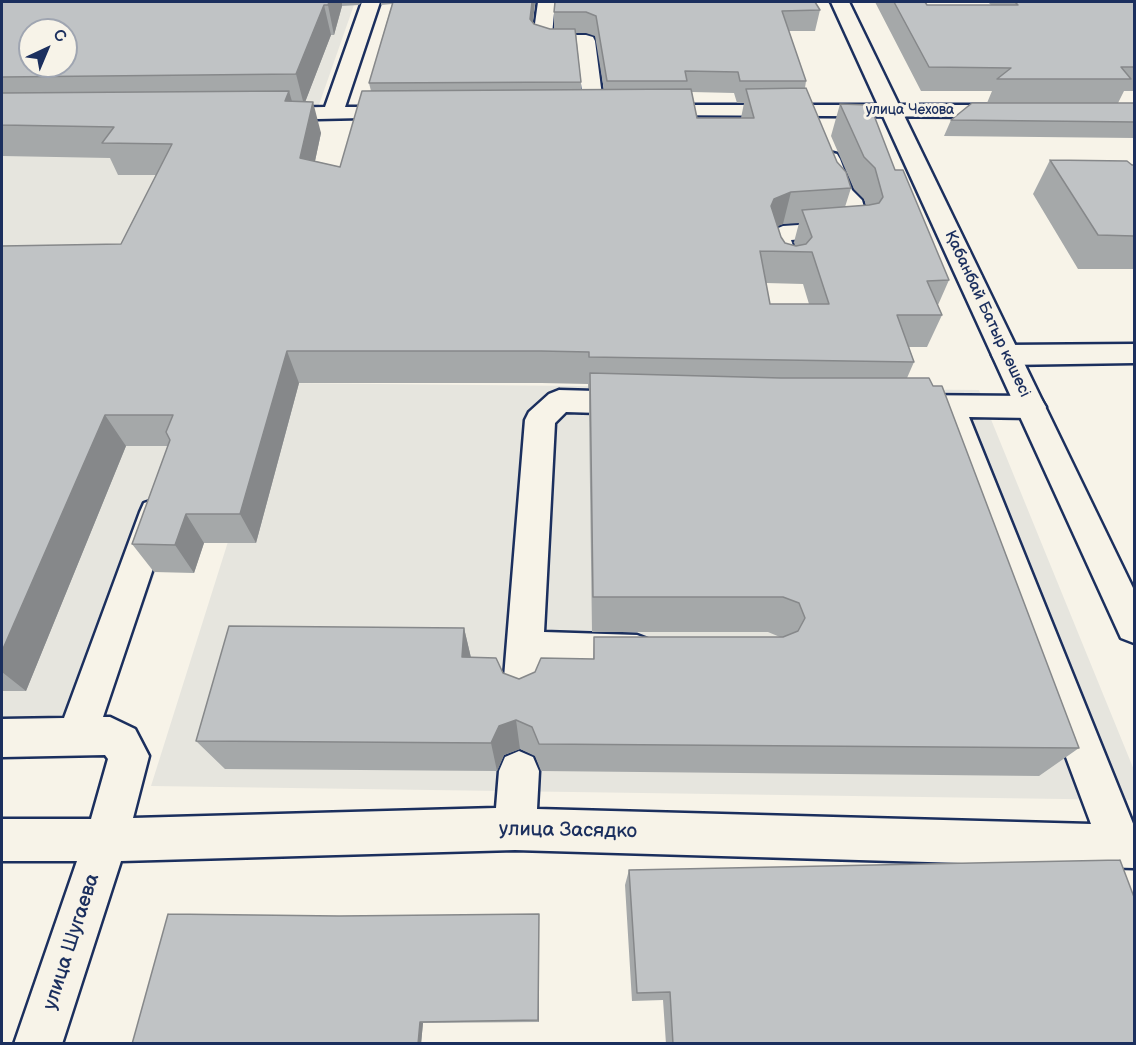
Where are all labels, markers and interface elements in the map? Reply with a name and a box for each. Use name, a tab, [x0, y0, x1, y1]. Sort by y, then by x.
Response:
north arrow	[18, 18, 78, 78]
text: С	[49, 25, 70, 47]
street label: улица Чехова	[866, 102, 954, 118]
street label: Қабанбай Батыр көшесі	[940, 228, 1034, 400]
street label: улица Засядко	[499, 818, 637, 844]
street label: улица Шугаева	[39, 871, 105, 1013]

